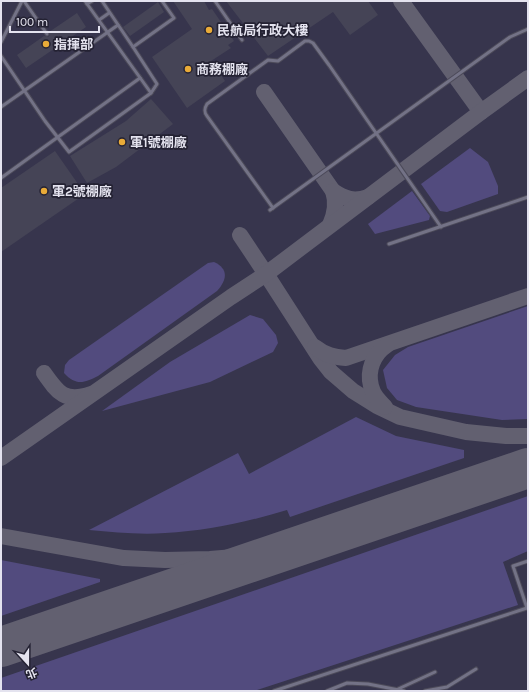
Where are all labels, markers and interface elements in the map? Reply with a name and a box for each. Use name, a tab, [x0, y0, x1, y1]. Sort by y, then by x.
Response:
scale bar	[10, 8, 99, 34]
text: 100 m	[16, 15, 48, 29]
place label: 民航局行政大樓	[217, 23, 308, 38]
marker: 民航局行政大樓	[204, 25, 214, 35]
place label: 指揮部	[54, 37, 93, 52]
marker: 指揮部	[41, 39, 51, 49]
place label: 商務棚廠	[196, 62, 248, 77]
marker: 商務棚廠	[183, 64, 193, 74]
place label: 軍1號棚廠	[130, 135, 187, 150]
marker: 軍1號棚廠	[117, 137, 127, 147]
place label: 軍2號棚廠	[52, 184, 112, 199]
marker: 軍2號棚廠	[39, 186, 49, 196]
north arrow	[8, 644, 48, 684]
text: 北	[24, 665, 39, 681]

